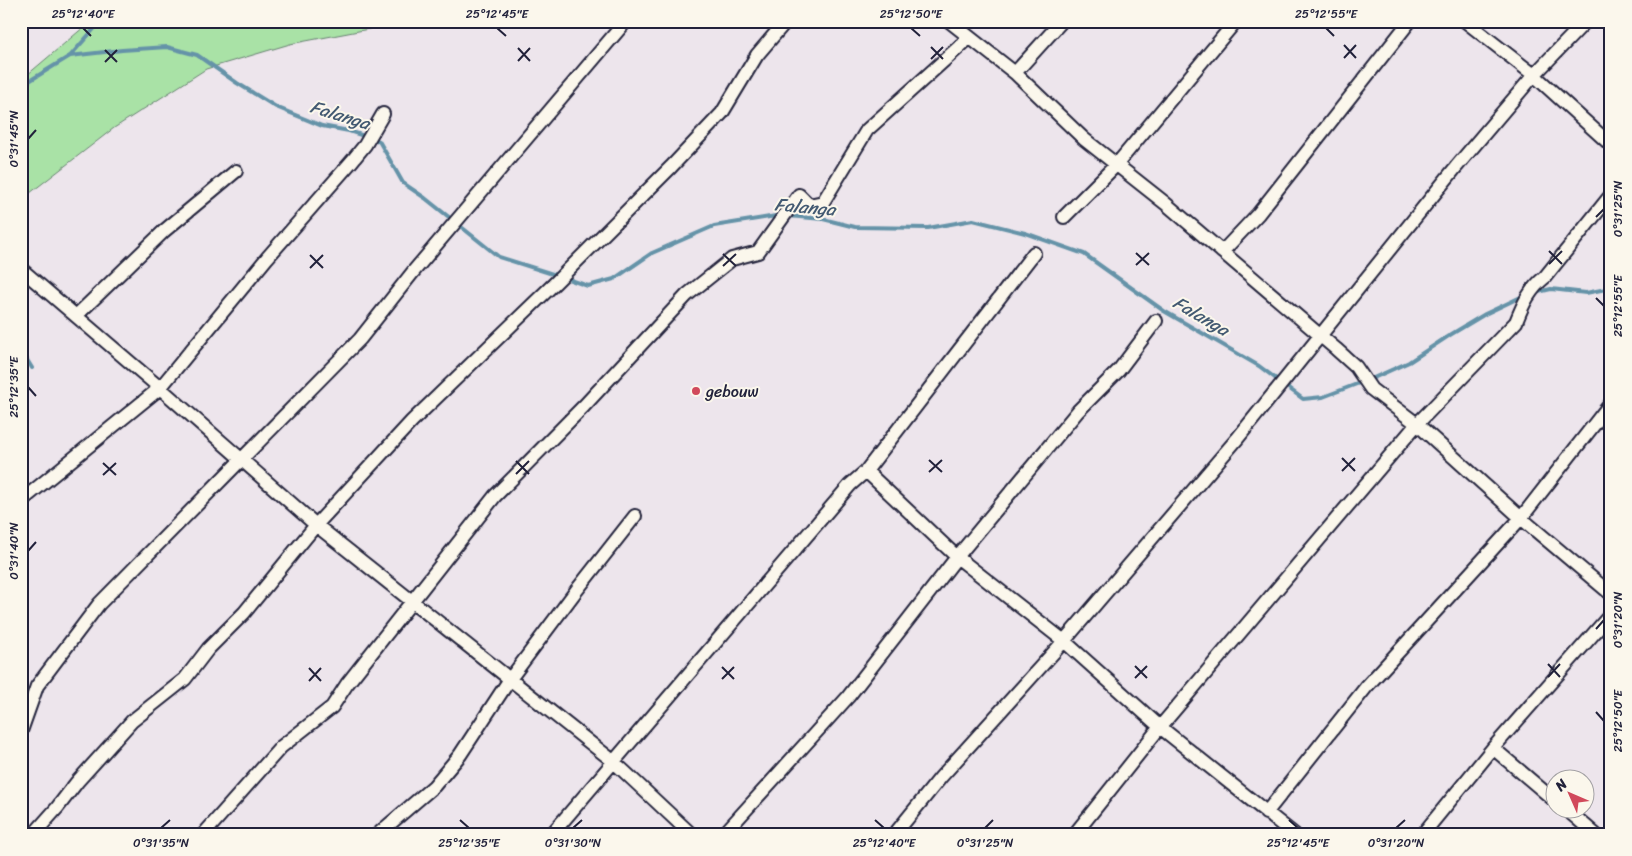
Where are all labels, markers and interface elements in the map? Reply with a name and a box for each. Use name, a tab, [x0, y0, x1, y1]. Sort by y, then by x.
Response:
text: 25°12'40"E	[52, 3, 116, 25]
text: 25°12'45"E	[466, 3, 530, 25]
text: 25°12'50"E	[880, 3, 944, 25]
text: 25°12'55"E	[1295, 3, 1358, 25]
water label: Falanga	[306, 91, 376, 140]
text: 0°31'45"N	[3, 110, 25, 168]
text: 0°31'25"N	[1607, 180, 1629, 237]
water label: Falanga	[773, 188, 839, 226]
text: 25°12'55"E	[1607, 274, 1629, 337]
water label: Falanga	[1167, 287, 1237, 346]
text: 25°12'35"E	[3, 355, 25, 418]
place label: gebouw	[704, 377, 759, 406]
marker: gebouw	[690, 385, 702, 397]
text: 0°31'40"N	[3, 522, 25, 580]
text: 0°31'20"N	[1607, 591, 1629, 648]
text: 25°12'50"E	[1607, 688, 1629, 752]
north arrow	[1544, 768, 1594, 818]
text: N	[1548, 773, 1574, 798]
text: 0°31'35"N	[133, 832, 190, 854]
text: 25°12'35"E	[438, 832, 501, 854]
text: 0°31'30"N	[545, 832, 602, 854]
text: 25°12'40"E	[853, 832, 917, 854]
text: 0°31'25"N	[957, 832, 1014, 854]
text: 25°12'45"E	[1267, 832, 1331, 854]
text: 0°31'20"N	[1368, 832, 1425, 854]

